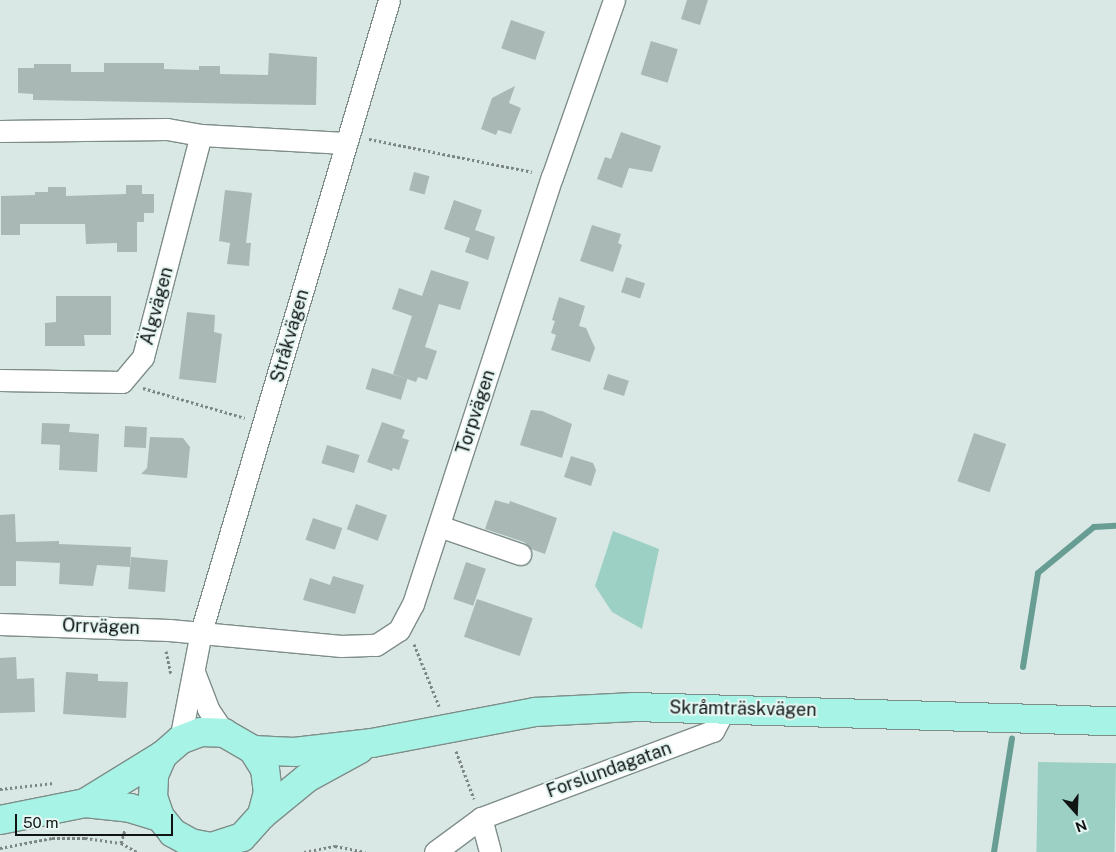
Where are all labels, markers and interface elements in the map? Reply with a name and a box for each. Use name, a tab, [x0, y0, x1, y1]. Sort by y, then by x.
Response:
street label: Älgvägen	[136, 265, 178, 347]
street label: Stråkvägen	[266, 287, 314, 385]
street label: Torpvägen	[452, 367, 500, 457]
street label: Orrvägen	[62, 615, 140, 639]
street label: Skråmträskvägen	[669, 697, 817, 721]
street label: Forslundagatan	[544, 737, 674, 803]
north arrow	[1051, 787, 1101, 837]
scale bar	[18, 804, 175, 836]
text: 50 m	[23, 814, 58, 831]
text: N	[1073, 817, 1089, 835]

